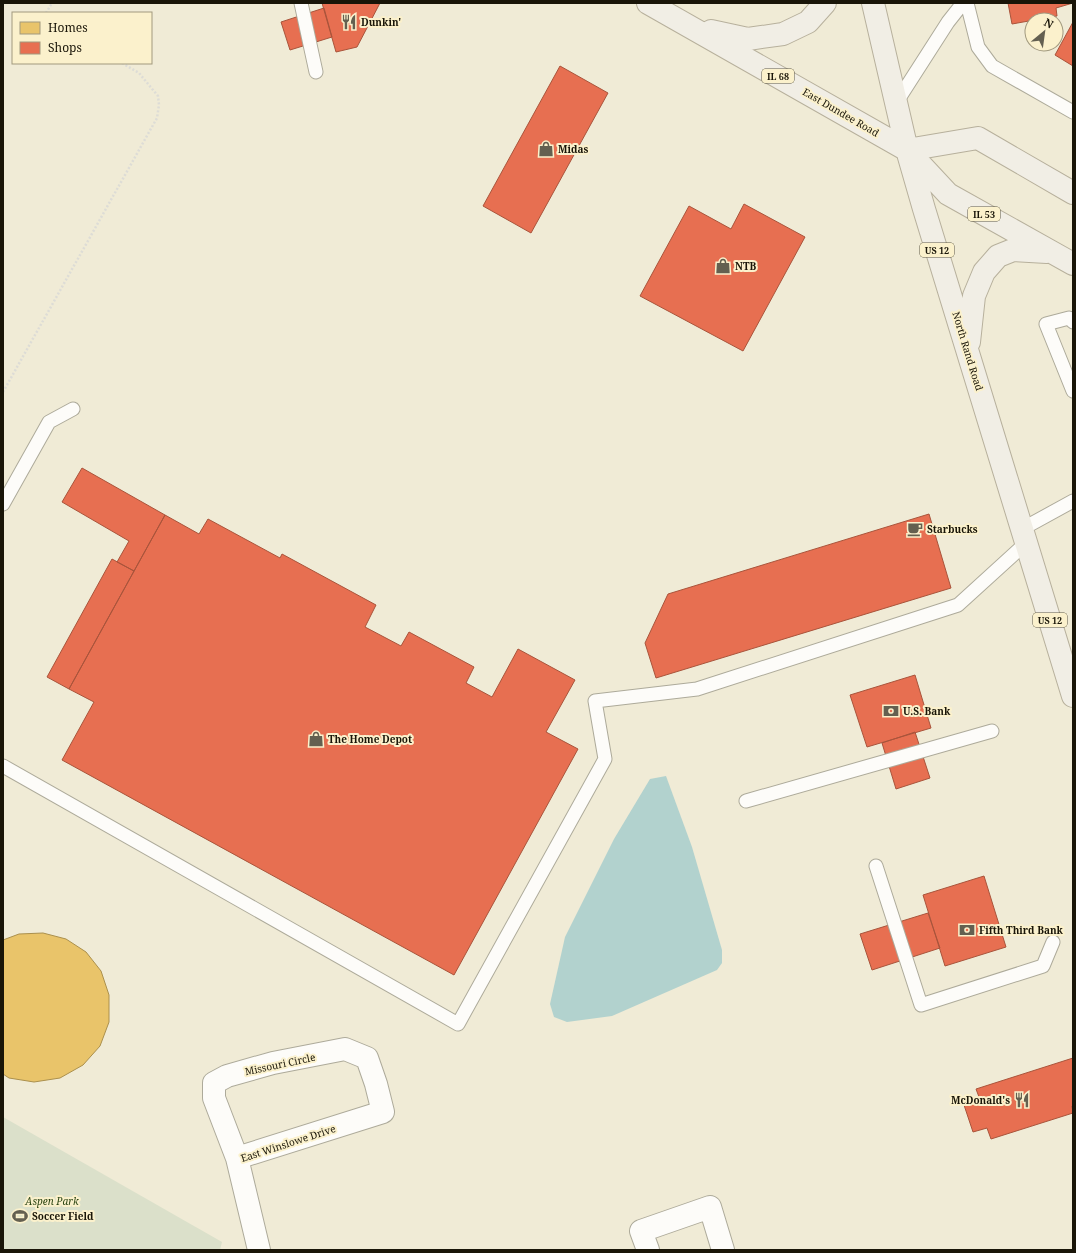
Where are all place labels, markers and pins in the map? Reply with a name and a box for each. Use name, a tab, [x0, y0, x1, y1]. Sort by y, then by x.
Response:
restaurant icon: Dunkin'	[340, 13, 358, 31]
place label: Dunkin'	[361, 15, 401, 29]
shop icon: Midas	[537, 140, 555, 158]
place label: Midas	[558, 142, 589, 156]
shop icon: NTB	[714, 257, 732, 275]
place label: NTB	[735, 259, 756, 273]
cafe icon: Starbucks	[906, 520, 924, 538]
place label: Starbucks	[927, 522, 978, 536]
bank icon: U.S. Bank	[882, 702, 900, 720]
place label: U.S. Bank	[903, 704, 951, 718]
shop icon: The Home Depot	[307, 730, 325, 748]
place label: The Home Depot	[328, 732, 412, 746]
bank icon: Fifth Third Bank	[958, 921, 976, 939]
place label: Fifth Third Bank	[979, 923, 1064, 937]
restaurant icon: McDonald's	[1013, 1091, 1031, 1109]
place label: McDonald's	[951, 1093, 1010, 1107]
sports icon: Soccer Field	[11, 1207, 29, 1225]
place label: Soccer Field	[32, 1209, 94, 1223]

